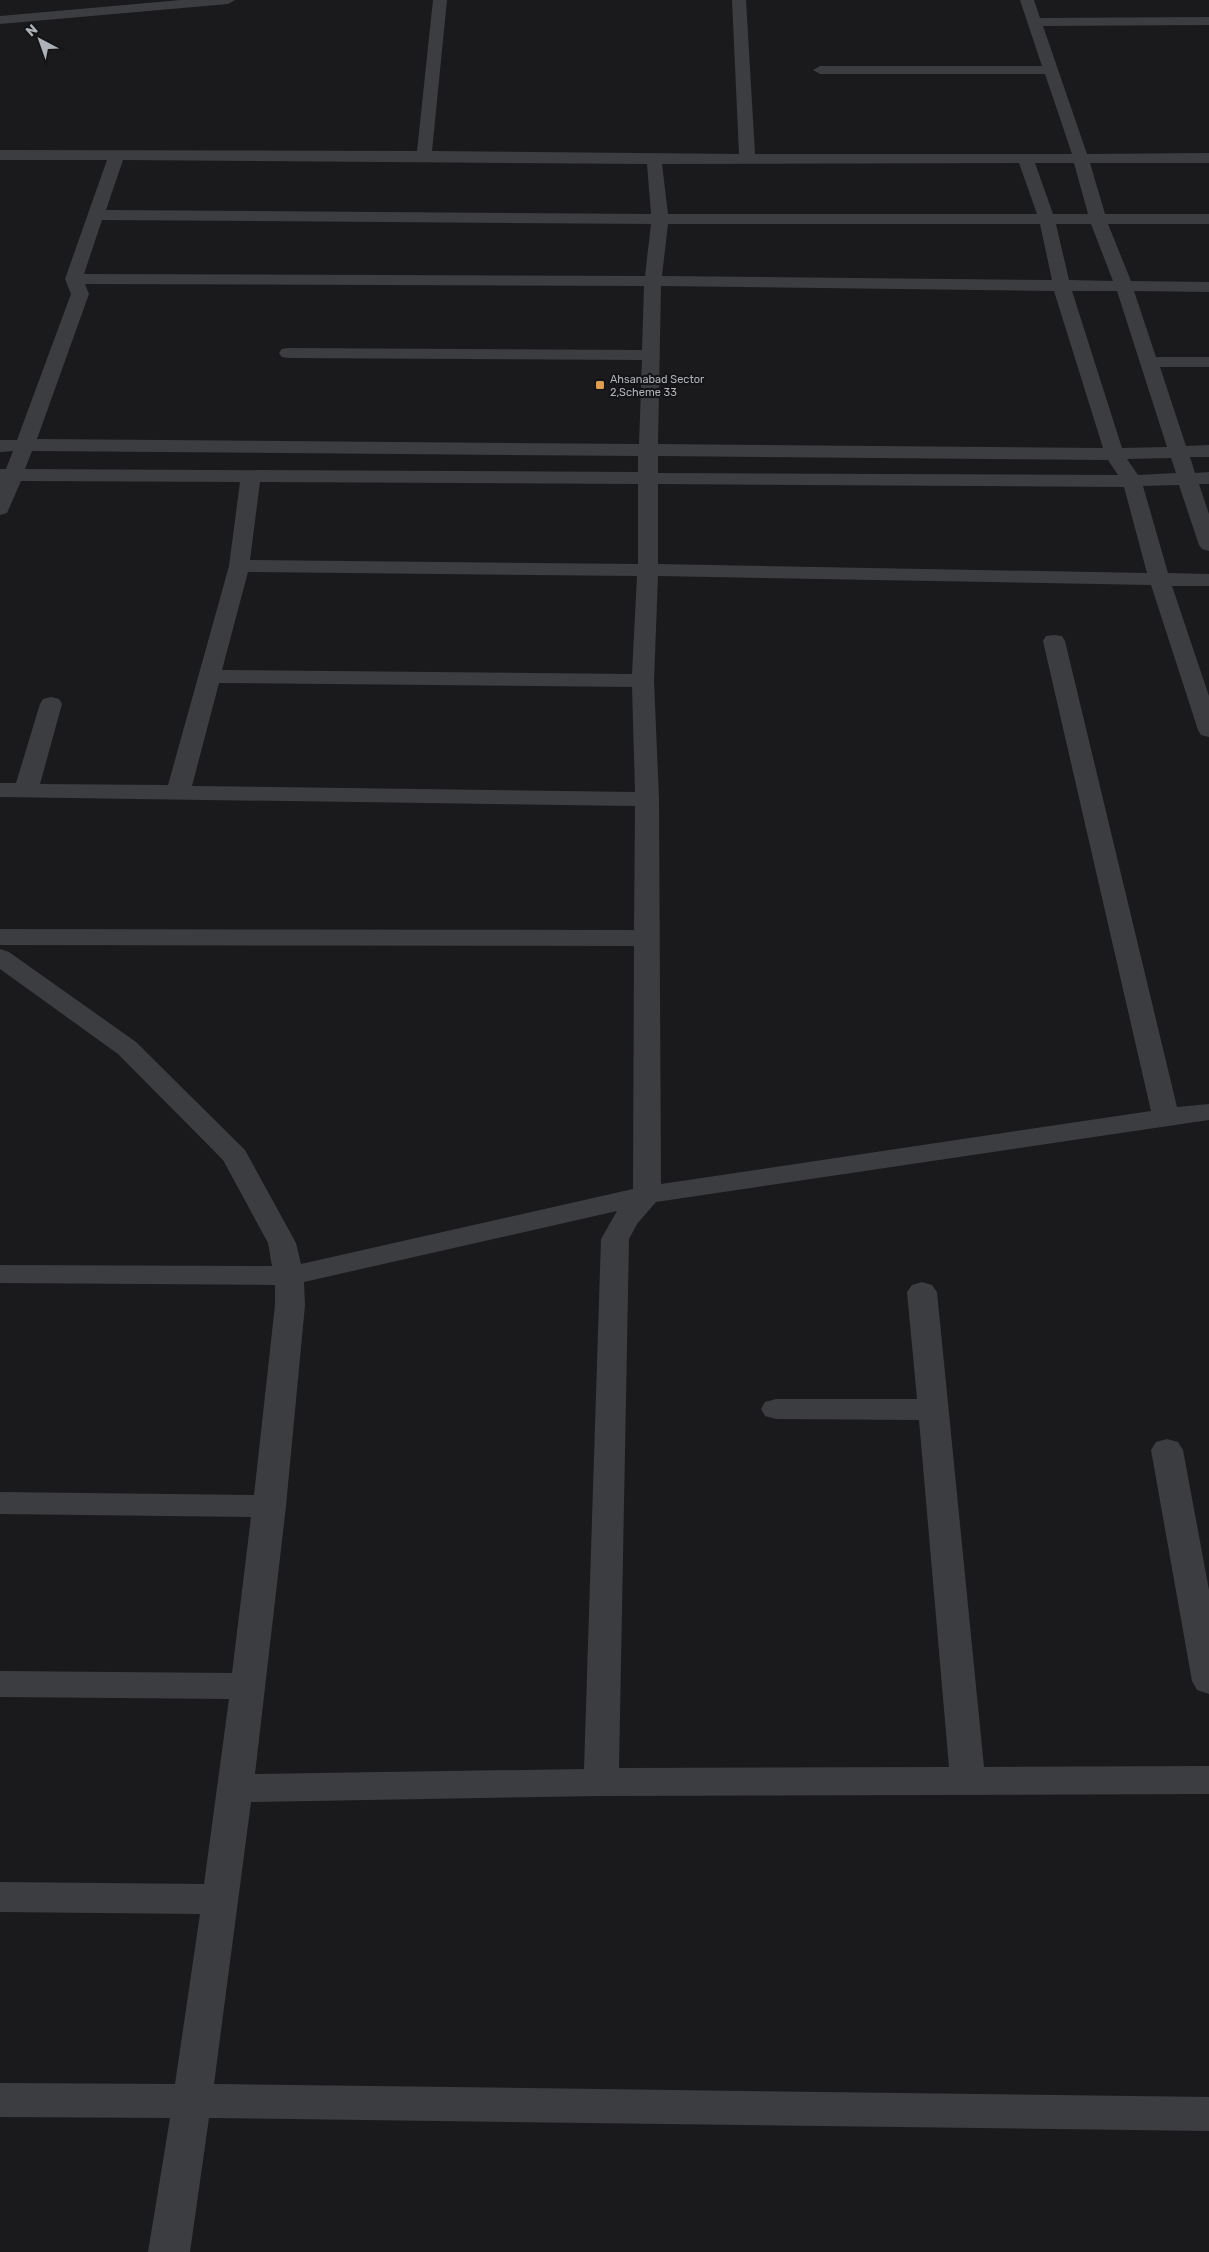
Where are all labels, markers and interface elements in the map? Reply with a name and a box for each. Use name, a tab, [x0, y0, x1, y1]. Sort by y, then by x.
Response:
north arrow	[15, 15, 65, 65]
text: N	[22, 21, 41, 40]
place label: Ahsanabad Sector 2,Scheme 33	[610, 373, 705, 399]
marker: Ahsanabad Sector 2,Scheme 33	[594, 379, 606, 391]

